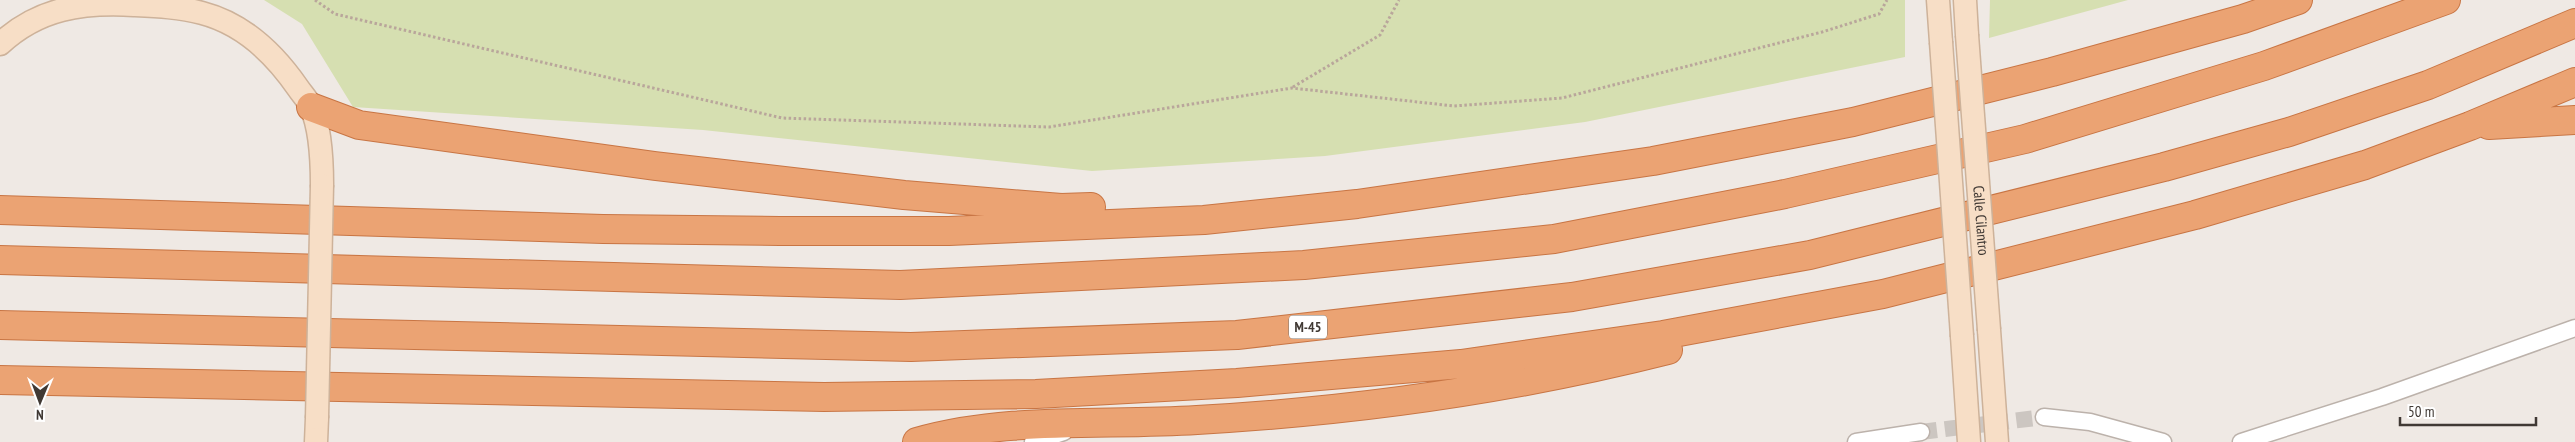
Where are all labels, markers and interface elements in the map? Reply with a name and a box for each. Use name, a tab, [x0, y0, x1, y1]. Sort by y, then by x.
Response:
street label: Calle Cilantro	[1969, 185, 1993, 256]
road number: M-45	[1289, 316, 1327, 338]
north arrow	[15, 377, 65, 427]
scale bar	[2400, 394, 2536, 426]
text: 50 m	[2408, 402, 2434, 421]
text: N	[36, 406, 44, 424]

